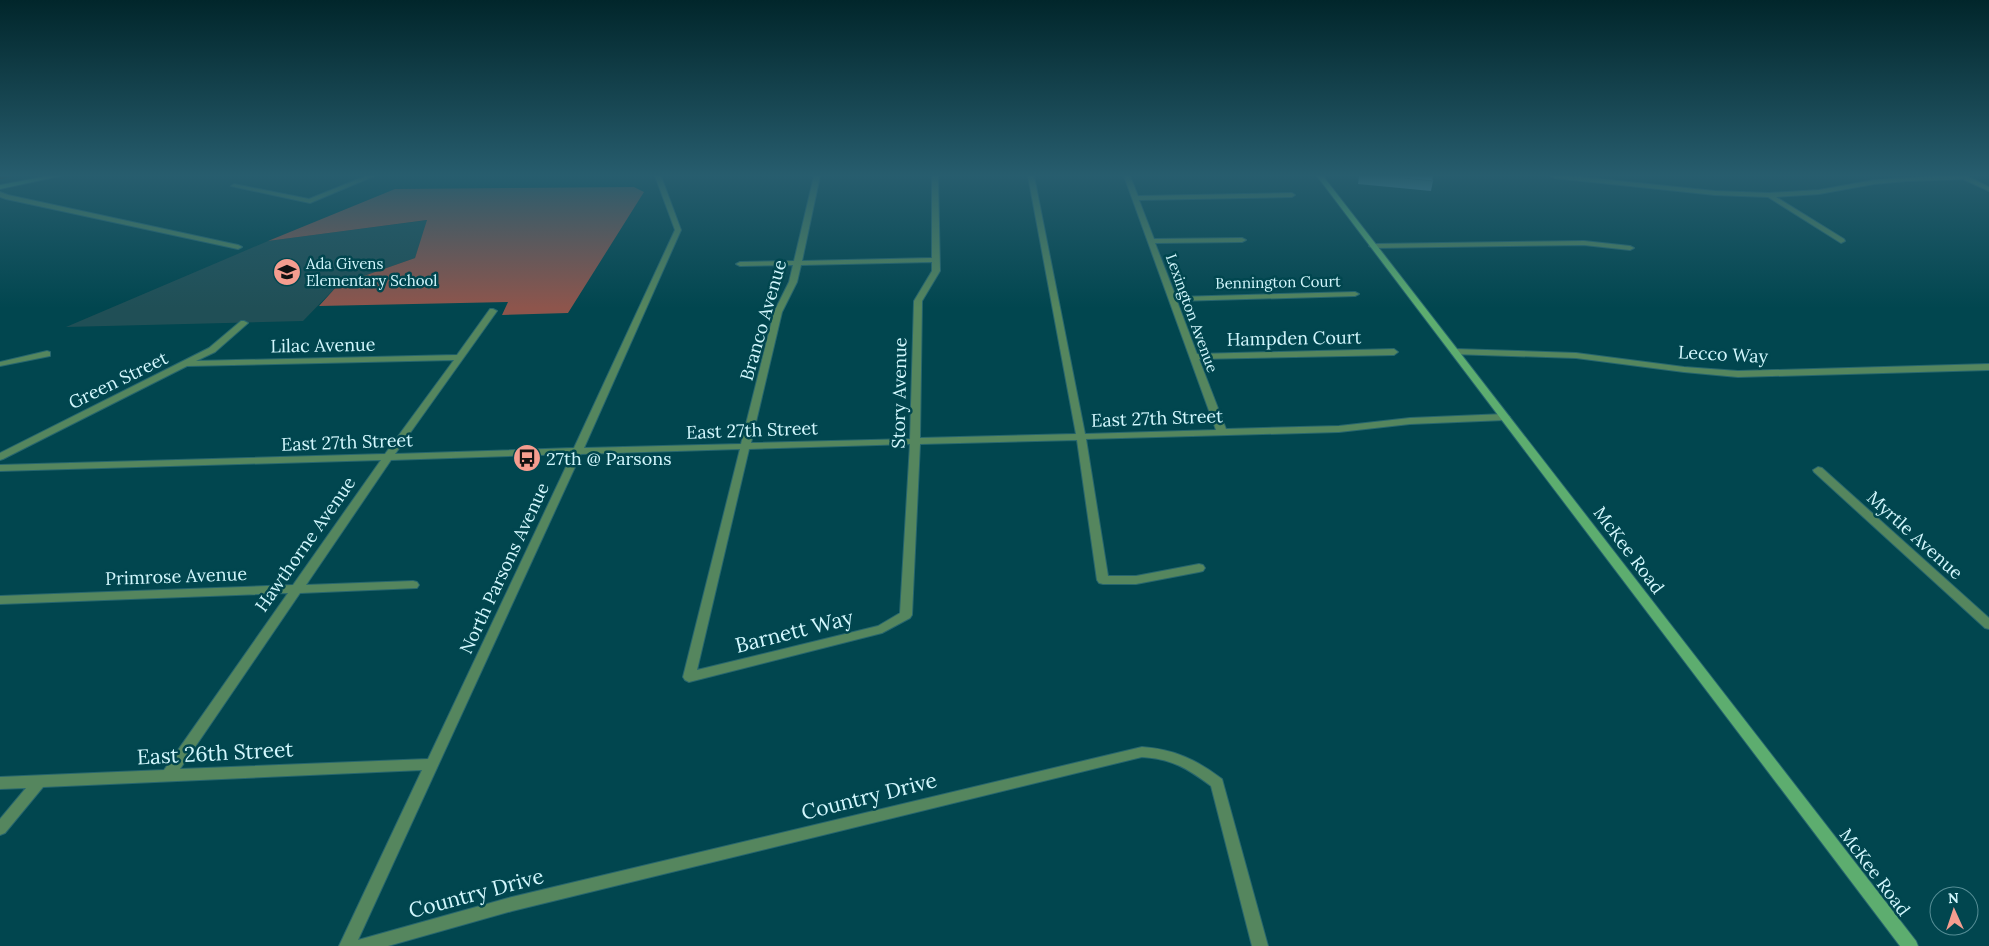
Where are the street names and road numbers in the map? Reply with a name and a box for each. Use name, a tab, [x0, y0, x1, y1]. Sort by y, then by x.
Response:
street label: Lexington Avenue	[1162, 251, 1222, 375]
street label: Branco Avenue	[735, 257, 791, 383]
street label: Bennington Court	[1215, 271, 1341, 293]
street label: Hampden Court	[1226, 325, 1362, 351]
street label: Lilac Avenue	[270, 333, 376, 357]
street label: Story Avenue	[887, 337, 911, 449]
street label: Lecco Way	[1677, 340, 1769, 368]
street label: Green Street	[65, 346, 171, 414]
street label: East 27th Street	[1091, 404, 1223, 432]
street label: East 27th Street	[686, 416, 818, 444]
street label: East 27th Street	[281, 428, 413, 456]
street label: Hawthorne Avenue	[250, 472, 360, 616]
street label: North Parsons Avenue	[454, 479, 554, 657]
street label: Myrtle Avenue	[1862, 486, 1968, 584]
street label: McKee Road	[1589, 502, 1669, 598]
street label: Primrose Avenue	[105, 562, 248, 590]
street label: Barnett Way	[732, 603, 856, 659]
street label: East 26th Street	[136, 735, 295, 771]
street label: Country Drive	[798, 766, 940, 826]
street label: McKee Road	[1835, 824, 1915, 920]
street label: Country Drive	[405, 862, 547, 924]

